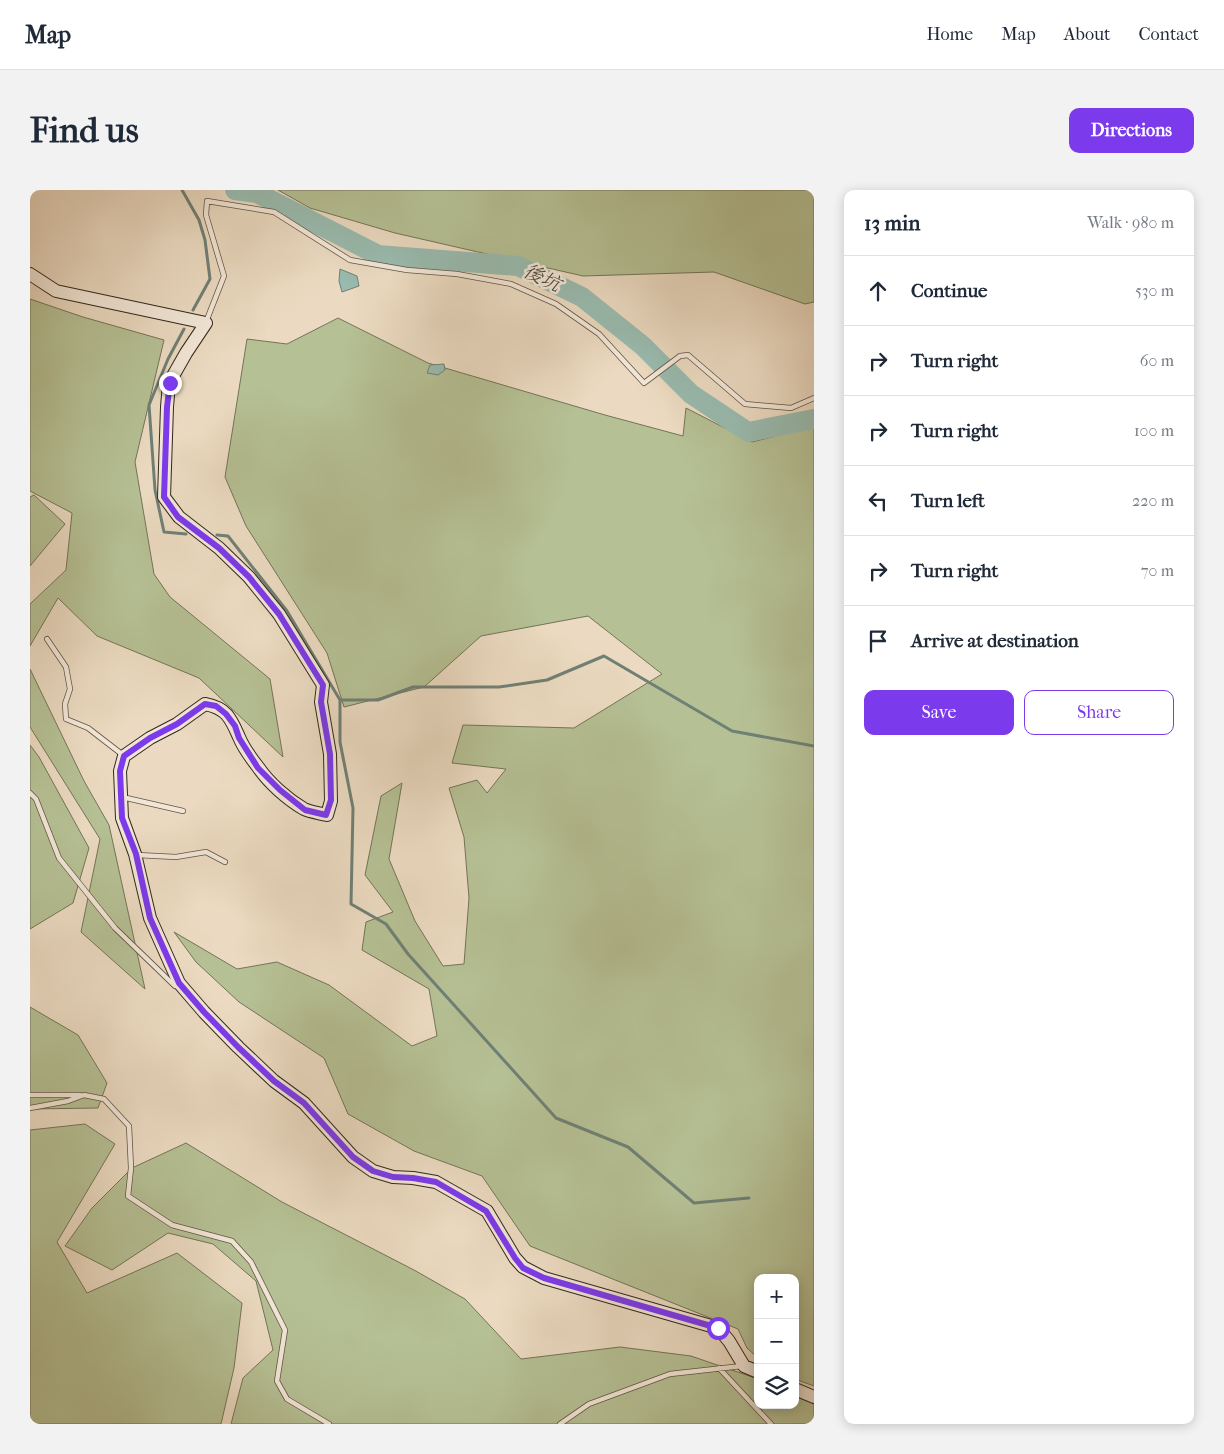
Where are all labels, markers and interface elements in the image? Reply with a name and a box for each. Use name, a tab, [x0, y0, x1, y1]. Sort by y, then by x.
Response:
text: Map	[25, 21, 71, 49]
text: Home	[926, 24, 973, 45]
text: Map	[1001, 24, 1036, 45]
text: About	[1064, 24, 1110, 45]
text: Contact	[1138, 24, 1199, 45]
button: Directions	[1069, 108, 1194, 153]
text: Find us	[30, 110, 139, 151]
text: 13 min	[864, 211, 920, 235]
text: Walk · 980 m	[1087, 213, 1174, 232]
water label: 後坑	[520, 260, 567, 297]
icon: ahead	[864, 277, 892, 305]
text: Continue	[911, 280, 987, 302]
text: 530 m	[1135, 281, 1174, 300]
icon: right	[864, 347, 892, 375]
text: Turn right	[911, 350, 998, 372]
text: 60 m	[1140, 351, 1174, 370]
route end	[159, 372, 182, 395]
icon: right	[864, 417, 892, 445]
text: Turn right	[911, 420, 998, 442]
text: 100 m	[1134, 421, 1174, 440]
icon: left	[864, 487, 892, 515]
text: Turn left	[911, 490, 985, 512]
text: 220 m	[1132, 491, 1174, 510]
icon: right	[864, 557, 892, 585]
text: Turn right	[911, 560, 998, 582]
text: 70 m	[1141, 561, 1174, 580]
icon: arrive	[864, 627, 892, 655]
text: Arrive at destination	[911, 630, 1079, 652]
button: Save	[864, 690, 1014, 735]
button: Share	[1024, 690, 1174, 735]
map controls	[754, 1274, 799, 1409]
button: +	[754, 1274, 799, 1319]
route start	[707, 1317, 730, 1340]
button: −	[754, 1319, 799, 1364]
button: layers	[754, 1364, 799, 1409]

